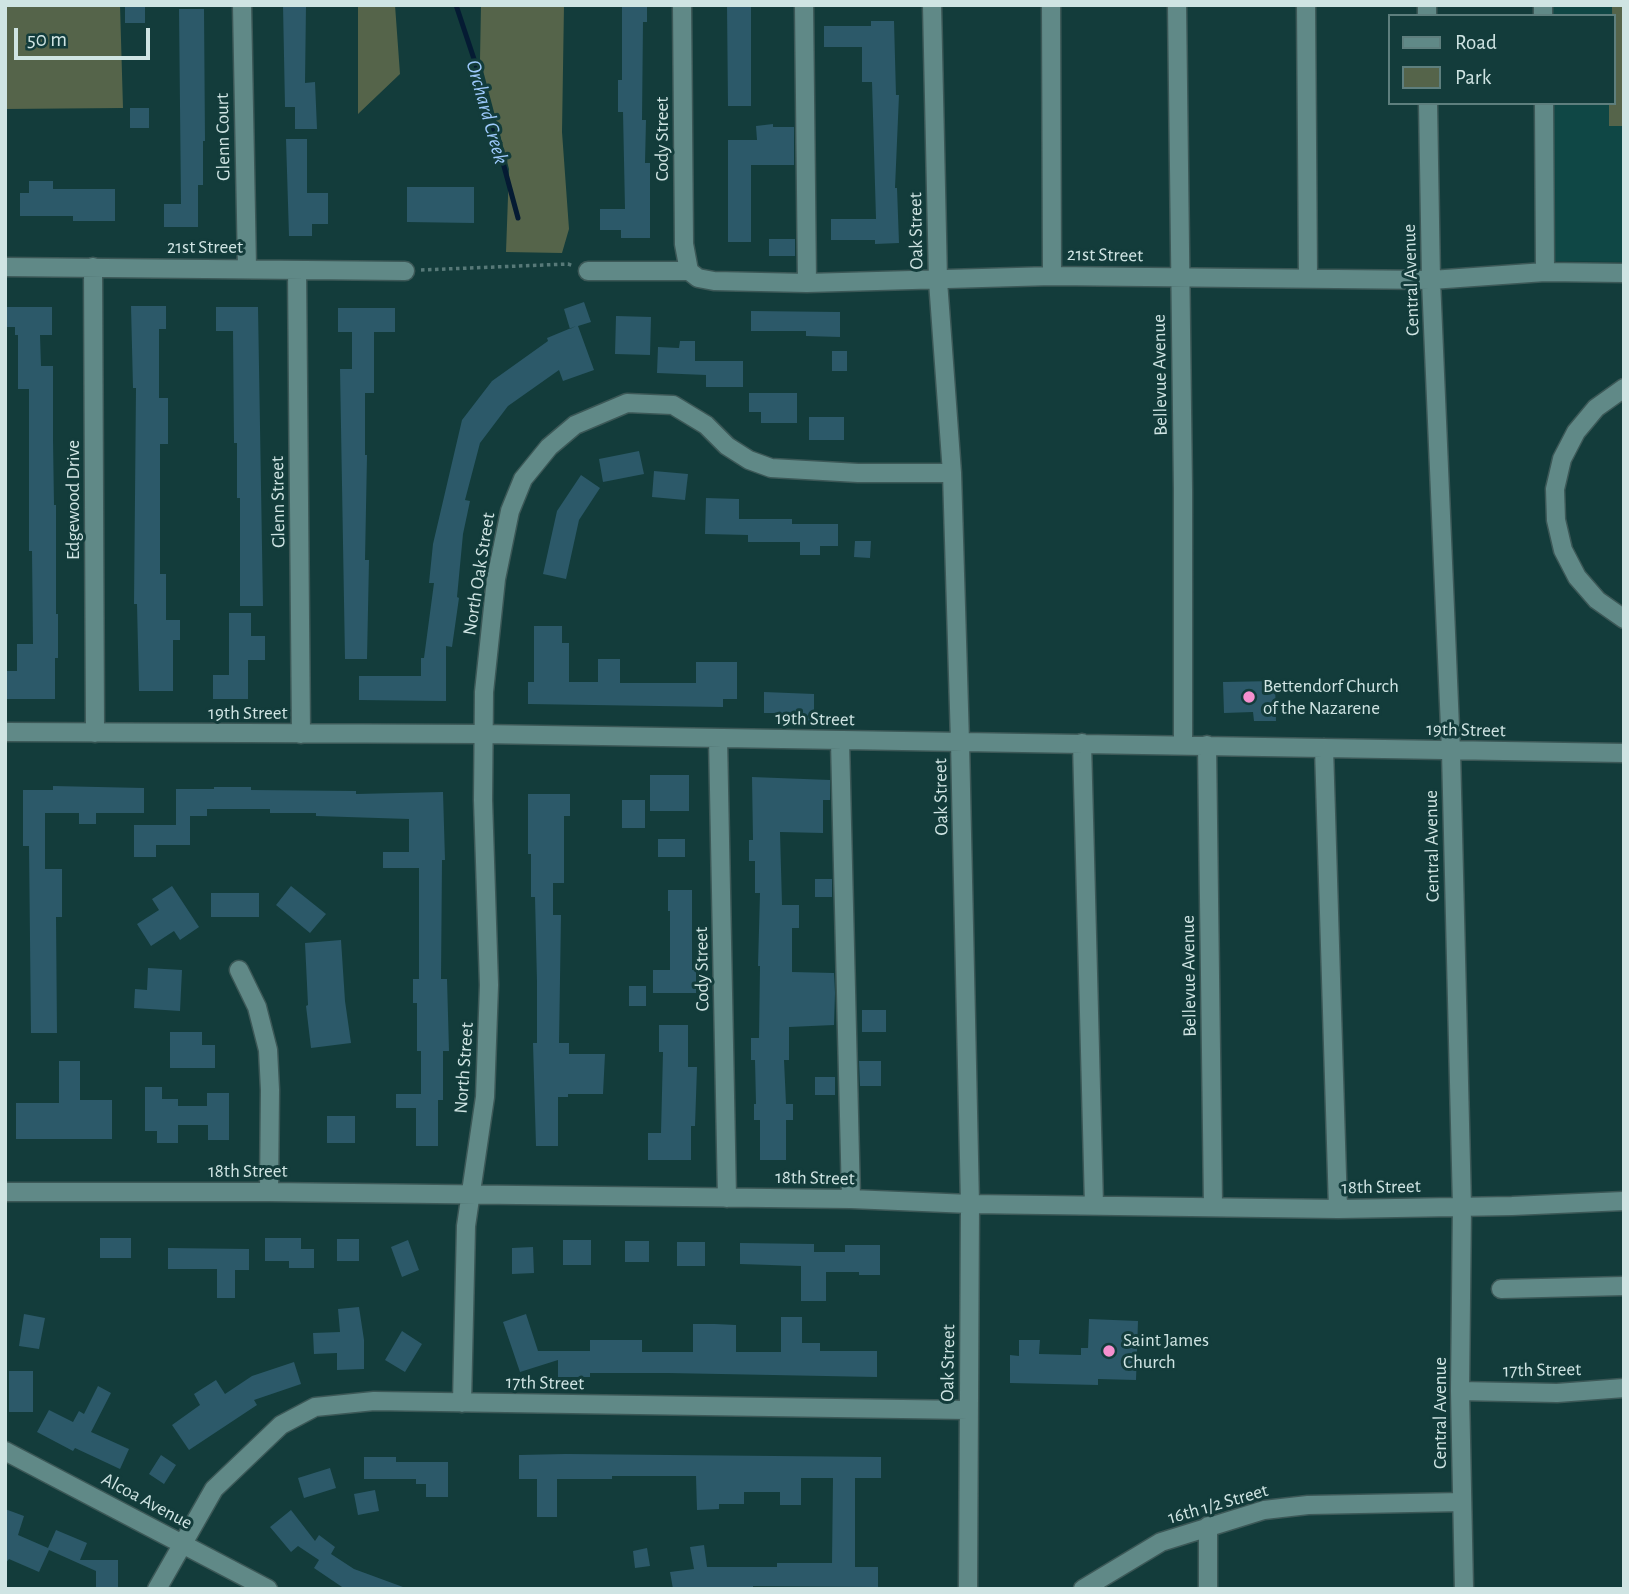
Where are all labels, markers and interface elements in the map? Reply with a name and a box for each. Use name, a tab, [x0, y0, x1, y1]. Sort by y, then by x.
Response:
scale bar	[18, 14, 154, 58]
legend	[1388, 14, 1615, 105]
text: 50 m	[27, 29, 67, 50]
text: Road	[1455, 32, 1497, 53]
water label: Orchard Creek	[460, 57, 514, 167]
text: Park	[1455, 67, 1491, 88]
street label: Glenn Court	[211, 93, 235, 181]
street label: Cody Street	[651, 97, 673, 181]
street label: Oak Street	[904, 192, 928, 270]
street label: Central Avenue	[1398, 224, 1424, 336]
street label: 21st Street	[167, 236, 243, 258]
street label: 21st Street	[1067, 243, 1143, 267]
street label: Bellevue Avenue	[1148, 314, 1172, 436]
street label: Edgewood Drive	[62, 440, 84, 560]
street label: Glenn Street	[266, 456, 290, 548]
street label: North Oak Street	[458, 511, 500, 637]
place label: Bettendorf Church of the Nazarene	[1263, 675, 1399, 719]
marker: Bettendorf Church of the Nazarene	[1241, 689, 1257, 705]
street label: 19th Street	[208, 702, 288, 724]
street label: 19th Street	[775, 707, 855, 731]
street label: 19th Street	[1426, 718, 1506, 742]
street label: Oak Street	[929, 758, 953, 836]
street label: Central Avenue	[1420, 790, 1444, 902]
street label: Bellevue Avenue	[1177, 915, 1201, 1037]
street label: Cody Street	[690, 926, 714, 1012]
street label: North Street	[449, 1021, 479, 1115]
street label: 18th Street	[208, 1160, 288, 1182]
street label: 18th Street	[775, 1166, 855, 1190]
street label: 18th Street	[1341, 1175, 1421, 1199]
street label: Oak Street	[936, 1324, 960, 1402]
place label: Saint James Church	[1123, 1329, 1209, 1373]
marker: Saint James Church	[1101, 1343, 1117, 1359]
street label: Central Avenue	[1429, 1357, 1451, 1469]
street label: 17th Street	[1503, 1358, 1581, 1382]
street label: 17th Street	[506, 1371, 584, 1395]
street label: Alcoa Avenue	[98, 1468, 196, 1534]
street label: 16th 1/2 Street	[1165, 1479, 1271, 1529]

